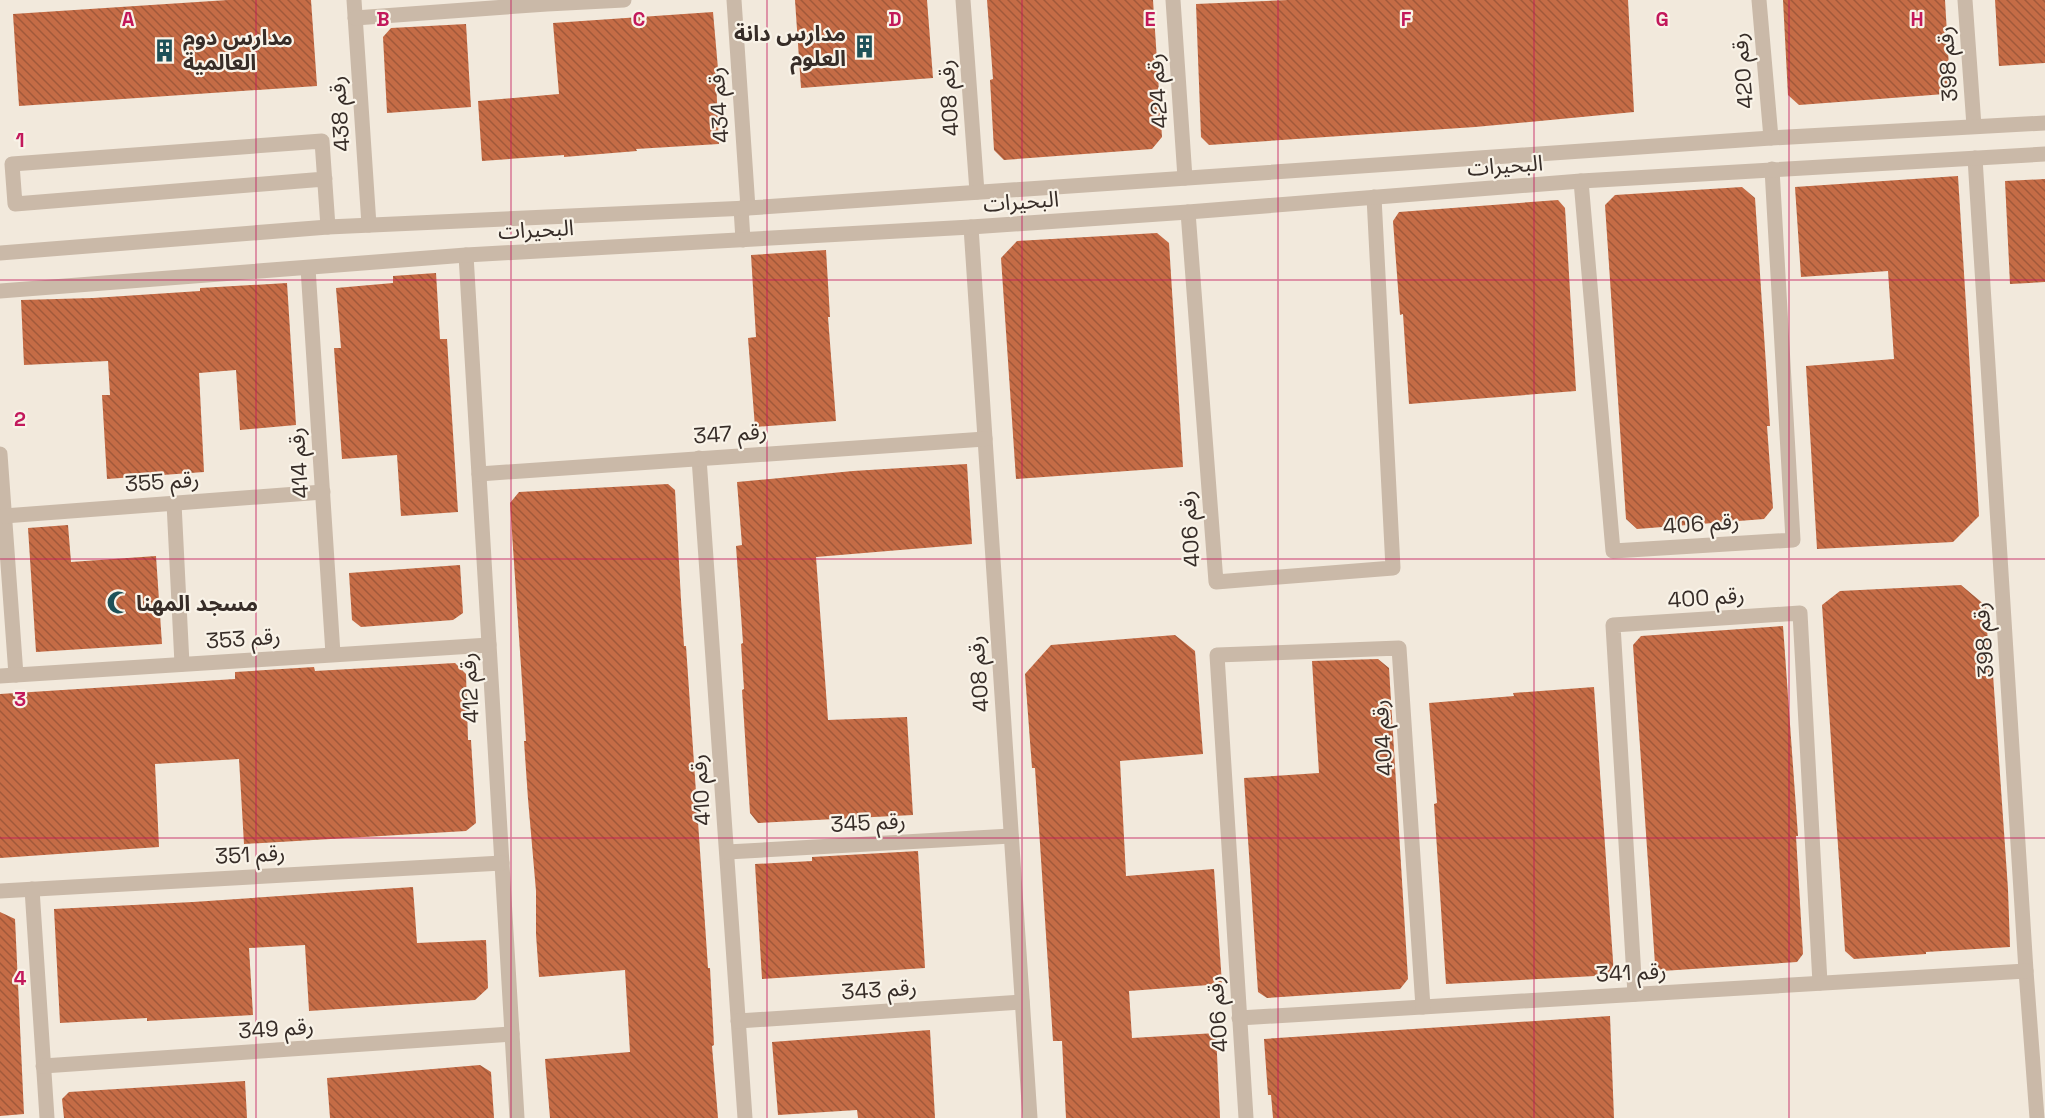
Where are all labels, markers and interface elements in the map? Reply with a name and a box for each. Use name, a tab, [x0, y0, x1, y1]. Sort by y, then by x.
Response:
text: A	[122, 6, 135, 32]
text: B	[376, 6, 390, 32]
text: C	[633, 6, 646, 32]
text: D	[888, 6, 902, 32]
text: E	[1144, 6, 1156, 32]
text: F	[1401, 6, 1412, 32]
text: G	[1655, 6, 1669, 32]
text: H	[1910, 6, 1924, 32]
place label: مدارس دانة العلوم	[734, 19, 846, 75]
place label: مدارس دوم العالمية	[183, 23, 293, 76]
street label: رقم 398	[1930, 25, 1967, 103]
street label: رقم 420	[1725, 31, 1762, 110]
building icon: مدارس دانة العلوم	[851, 33, 877, 59]
building icon: مدارس دوم العالمية	[152, 37, 178, 63]
street label: رقم 424	[1140, 52, 1177, 130]
street label: رقم 408	[931, 58, 968, 137]
street label: رقم 434	[701, 66, 738, 144]
street label: رقم 438	[322, 75, 359, 153]
text: 1	[15, 127, 25, 153]
street label: البحيرات	[1466, 148, 1544, 182]
street label: البحيرات	[982, 184, 1060, 218]
street label: البحيرات	[497, 213, 575, 245]
text: 2	[14, 406, 26, 432]
street label: رقم 347	[692, 416, 768, 453]
street label: رقم 414	[282, 426, 317, 500]
street label: رقم 355	[124, 464, 201, 501]
street label: رقم 406	[1172, 490, 1209, 568]
street label: رقم 406	[1662, 506, 1740, 543]
street label: رقم 400	[1666, 580, 1746, 617]
place label: مسجد المهنا	[136, 589, 258, 617]
mosque icon: مسجد المهنا	[105, 590, 131, 616]
street label: رقم 398	[1966, 601, 2003, 679]
street label: رقم 353	[205, 621, 282, 658]
street label: رقم 408	[961, 634, 998, 713]
street label: رقم 412	[453, 652, 488, 724]
text: 3	[14, 686, 26, 712]
street label: رقم 404	[1365, 698, 1402, 777]
street label: رقم 410	[684, 753, 719, 827]
street label: رقم 345	[830, 806, 907, 841]
street label: رقم 351	[214, 838, 286, 873]
street label: رقم 341	[1595, 956, 1667, 991]
text: 4	[14, 965, 27, 991]
street label: رقم 343	[840, 972, 918, 1009]
street label: رقم 406	[1200, 975, 1237, 1053]
street label: رقم 349	[237, 1011, 315, 1048]

